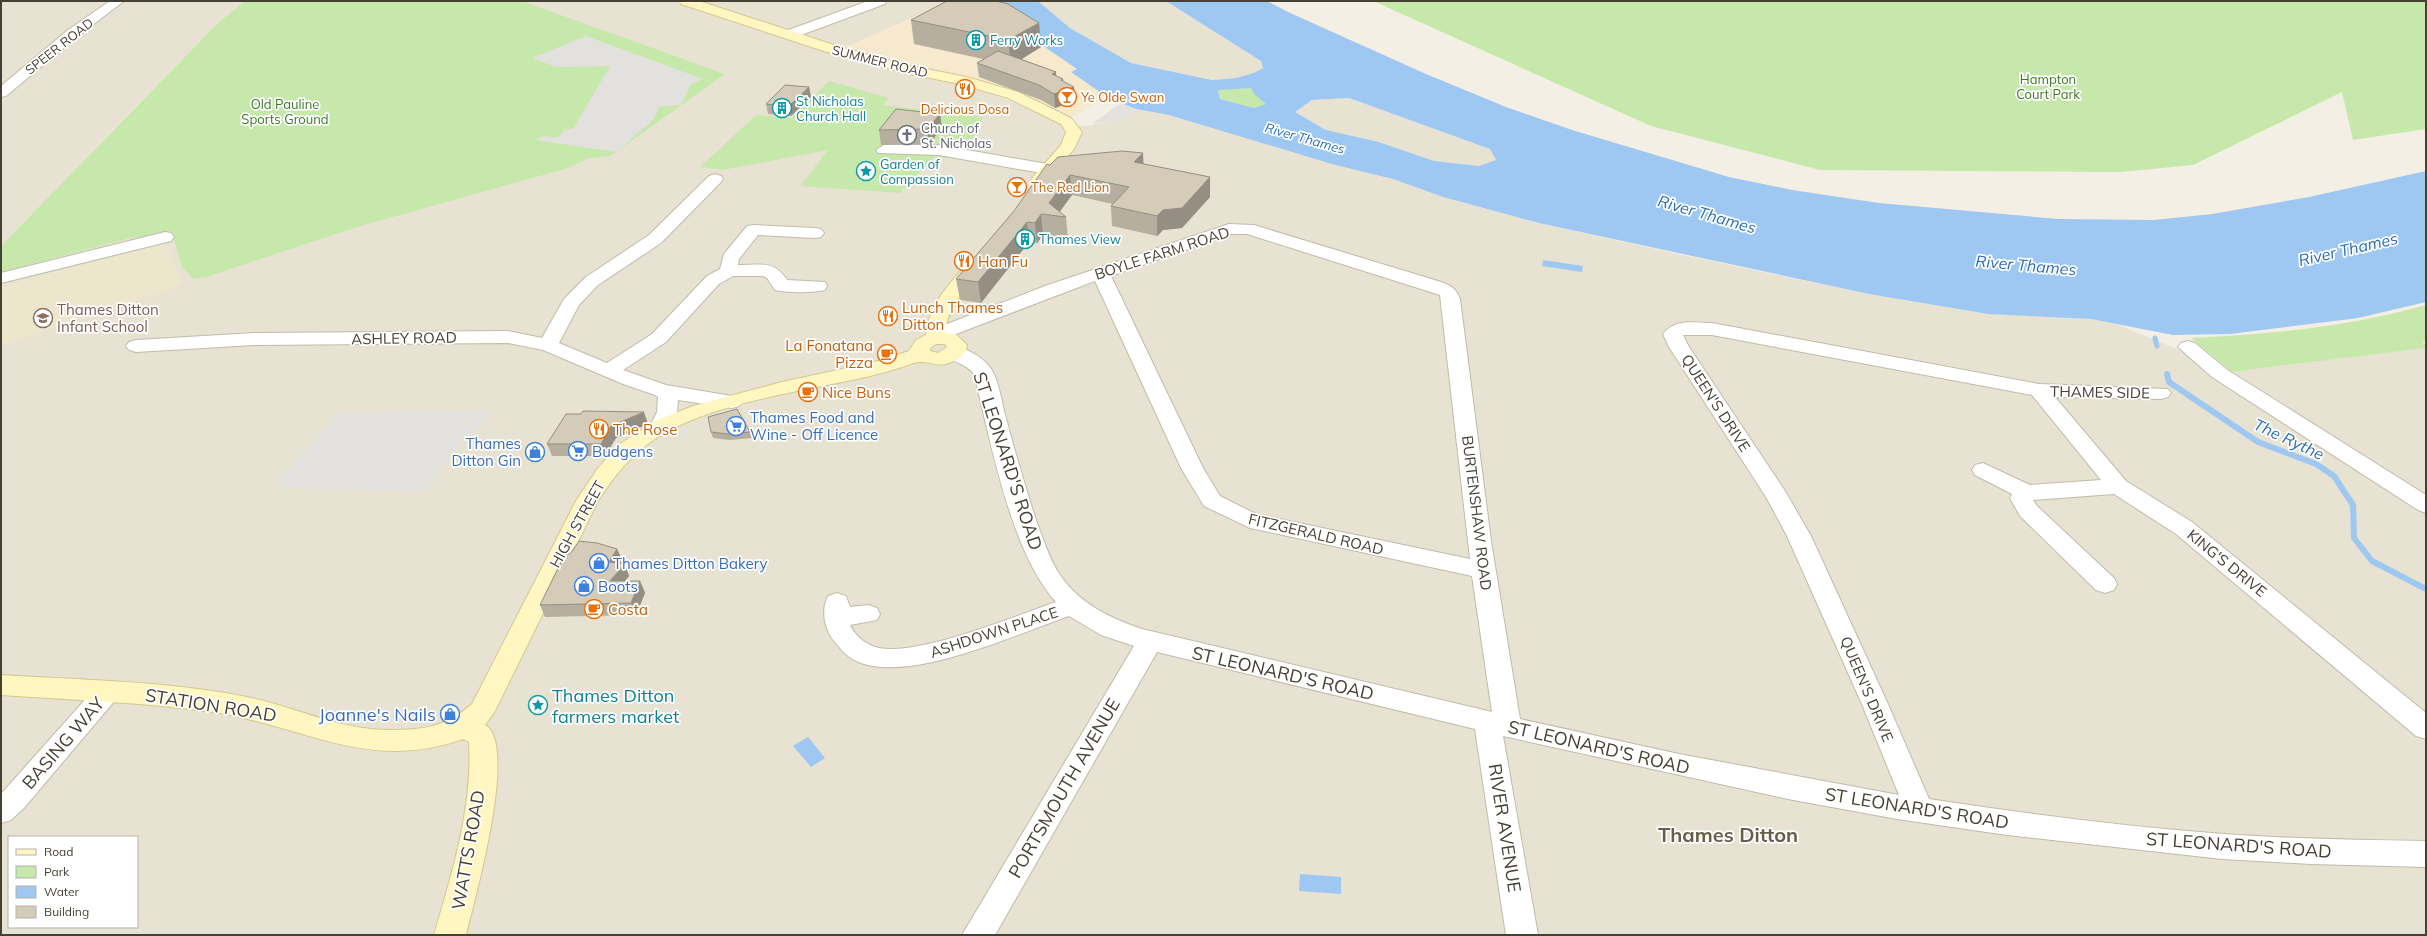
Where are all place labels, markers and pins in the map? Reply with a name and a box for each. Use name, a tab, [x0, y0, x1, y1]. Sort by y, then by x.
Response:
building icon: Ferry Works	[965, 29, 987, 51]
place label: Ferry Works	[990, 32, 1063, 48]
restaurant icon: Delicious Dosa	[954, 78, 976, 100]
bar icon: Ye Olde Swan	[1056, 86, 1078, 108]
place label: Ye Olde Swan	[1080, 89, 1164, 105]
place label: St Nicholas Church Hall	[796, 93, 866, 124]
building icon: St Nicholas Church Hall	[771, 97, 793, 119]
place label: Delicious Dosa	[921, 101, 1009, 117]
place label: Church of St. Nicholas	[921, 120, 992, 151]
church icon: Church of St. Nicholas	[896, 124, 918, 146]
place label: Garden of Compassion	[880, 156, 954, 187]
place icon: Garden of Compassion	[855, 160, 877, 182]
bar icon: The Red Lion	[1006, 176, 1028, 198]
place label: The Red Lion	[1031, 179, 1109, 195]
building icon: Thames View	[1014, 228, 1036, 250]
place label: Thames View	[1039, 231, 1121, 247]
restaurant icon: Han Fu	[953, 250, 975, 272]
place label: Han Fu	[978, 252, 1028, 271]
place label: Lunch Thames Ditton	[902, 298, 1003, 334]
place label: Thames Ditton Infant School	[57, 300, 159, 336]
restaurant icon: Lunch Thames Ditton	[877, 305, 899, 327]
school or university icon: Thames Ditton Infant School	[32, 307, 54, 329]
place label: La Fonatana Pizza	[785, 336, 873, 372]
cafe icon: La Fonatana Pizza	[876, 343, 898, 365]
cafe icon: Nice Buns	[797, 381, 819, 403]
place label: Nice Buns	[822, 383, 891, 402]
place label: Thames Food and Wine - Off Licence	[750, 408, 878, 444]
supermarket icon: Thames Food and Wine - Off Licence	[725, 415, 747, 437]
restaurant icon: The Rose	[588, 418, 610, 440]
place label: The Rose	[613, 420, 677, 439]
place label: Thames Ditton Gin	[451, 434, 521, 470]
supermarket icon: Budgens	[567, 440, 589, 462]
shop icon: Thames Ditton Gin	[524, 441, 546, 463]
place label: Budgens	[592, 442, 653, 461]
shop icon: Thames Ditton Bakery	[588, 552, 610, 574]
place label: Thames Ditton Bakery	[613, 554, 768, 573]
shop icon: Boots	[573, 575, 595, 597]
place label: Boots	[598, 577, 638, 596]
cafe icon: Costa	[583, 598, 605, 620]
place label: Costa	[608, 600, 648, 619]
place label: Thames Ditton farmers market	[552, 684, 679, 728]
place icon: Thames Ditton farmers market	[527, 694, 549, 716]
place label: Joanne's Nails	[319, 703, 436, 726]
shop icon: Joanne's Nails	[439, 703, 461, 725]

